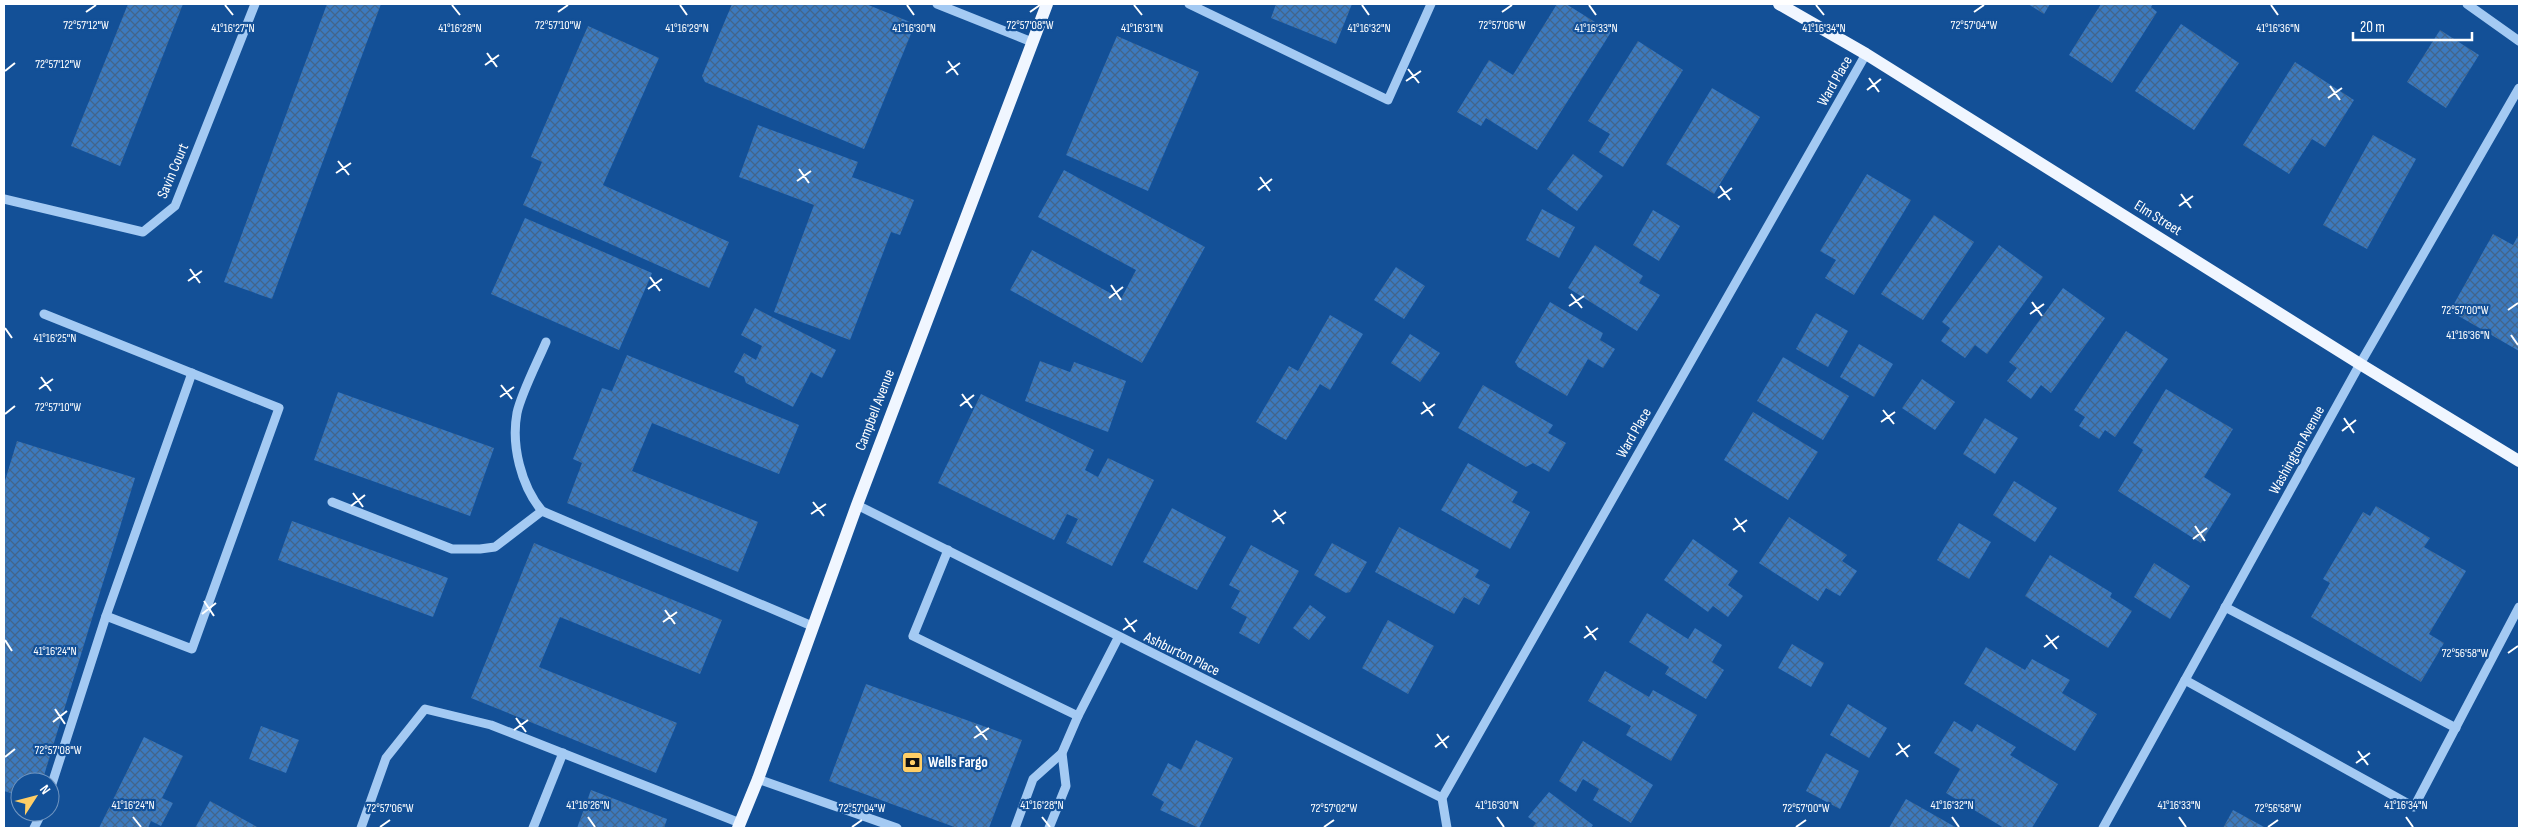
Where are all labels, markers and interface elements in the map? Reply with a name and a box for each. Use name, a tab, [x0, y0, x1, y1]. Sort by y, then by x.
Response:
scale bar	[2353, 10, 2472, 42]
text: 72°57'12"W	[63, 18, 109, 33]
text: 72°57'10"W	[535, 18, 581, 33]
text: 72°57'08"W	[1007, 18, 1054, 33]
text: 72°57'06"W	[1478, 18, 1526, 33]
text: 72°57'04"W	[1951, 18, 1998, 33]
text: 20 m	[2360, 18, 2385, 37]
text: 41°16'27"N	[211, 21, 255, 36]
text: 41°16'28"N	[438, 21, 482, 36]
text: 41°16'29"N	[665, 21, 709, 36]
text: 41°16'30"N	[892, 21, 936, 36]
text: 41°16'31"N	[1121, 21, 1163, 36]
text: 41°16'32"N	[1347, 21, 1391, 36]
text: 41°16'33"N	[1574, 21, 1618, 36]
text: 41°16'34"N	[1802, 21, 1846, 36]
text: 41°16'36"N	[2256, 21, 2300, 36]
street label: Ward Place	[1813, 53, 1857, 109]
text: 72°57'12"W	[35, 57, 81, 72]
street label: Savin Court	[153, 140, 193, 201]
street label: Elm Street	[2131, 196, 2186, 240]
text: 72°57'00"W	[2441, 303, 2489, 318]
text: 41°16'36"N	[2446, 328, 2490, 343]
text: 41°16'25"N	[33, 331, 77, 346]
street label: Campbell Avenue	[851, 367, 899, 453]
text: 72°57'10"W	[35, 400, 81, 415]
street label: Washington Avenue	[2265, 402, 2329, 498]
street label: Ward Place	[1612, 405, 1656, 461]
street label: Ashburton Place	[1140, 627, 1223, 680]
text: 41°16'24"N	[33, 644, 77, 659]
text: 72°56'58"W	[2442, 646, 2488, 661]
text: 72°57'08"W	[35, 743, 82, 758]
bank icon: Wells Fargo	[900, 750, 924, 774]
place label: Wells Fargo	[928, 753, 988, 772]
north arrow	[10, 772, 60, 822]
text: N	[36, 782, 54, 798]
text: 41°16'24"N	[111, 798, 155, 813]
text: 41°16'26"N	[566, 798, 610, 813]
text: 41°16'28"N	[1020, 798, 1064, 813]
text: 41°16'30"N	[1475, 798, 1519, 813]
text: 41°16'32"N	[1930, 798, 1974, 813]
text: 41°16'33"N	[2157, 798, 2201, 813]
text: 41°16'34"N	[2384, 798, 2428, 813]
text: 72°57'06"W	[366, 801, 414, 816]
text: 72°57'04"W	[839, 801, 886, 816]
text: 72°57'02"W	[1311, 801, 1358, 816]
text: 72°57'00"W	[1782, 801, 1830, 816]
text: 72°56'58"W	[2255, 801, 2301, 816]

